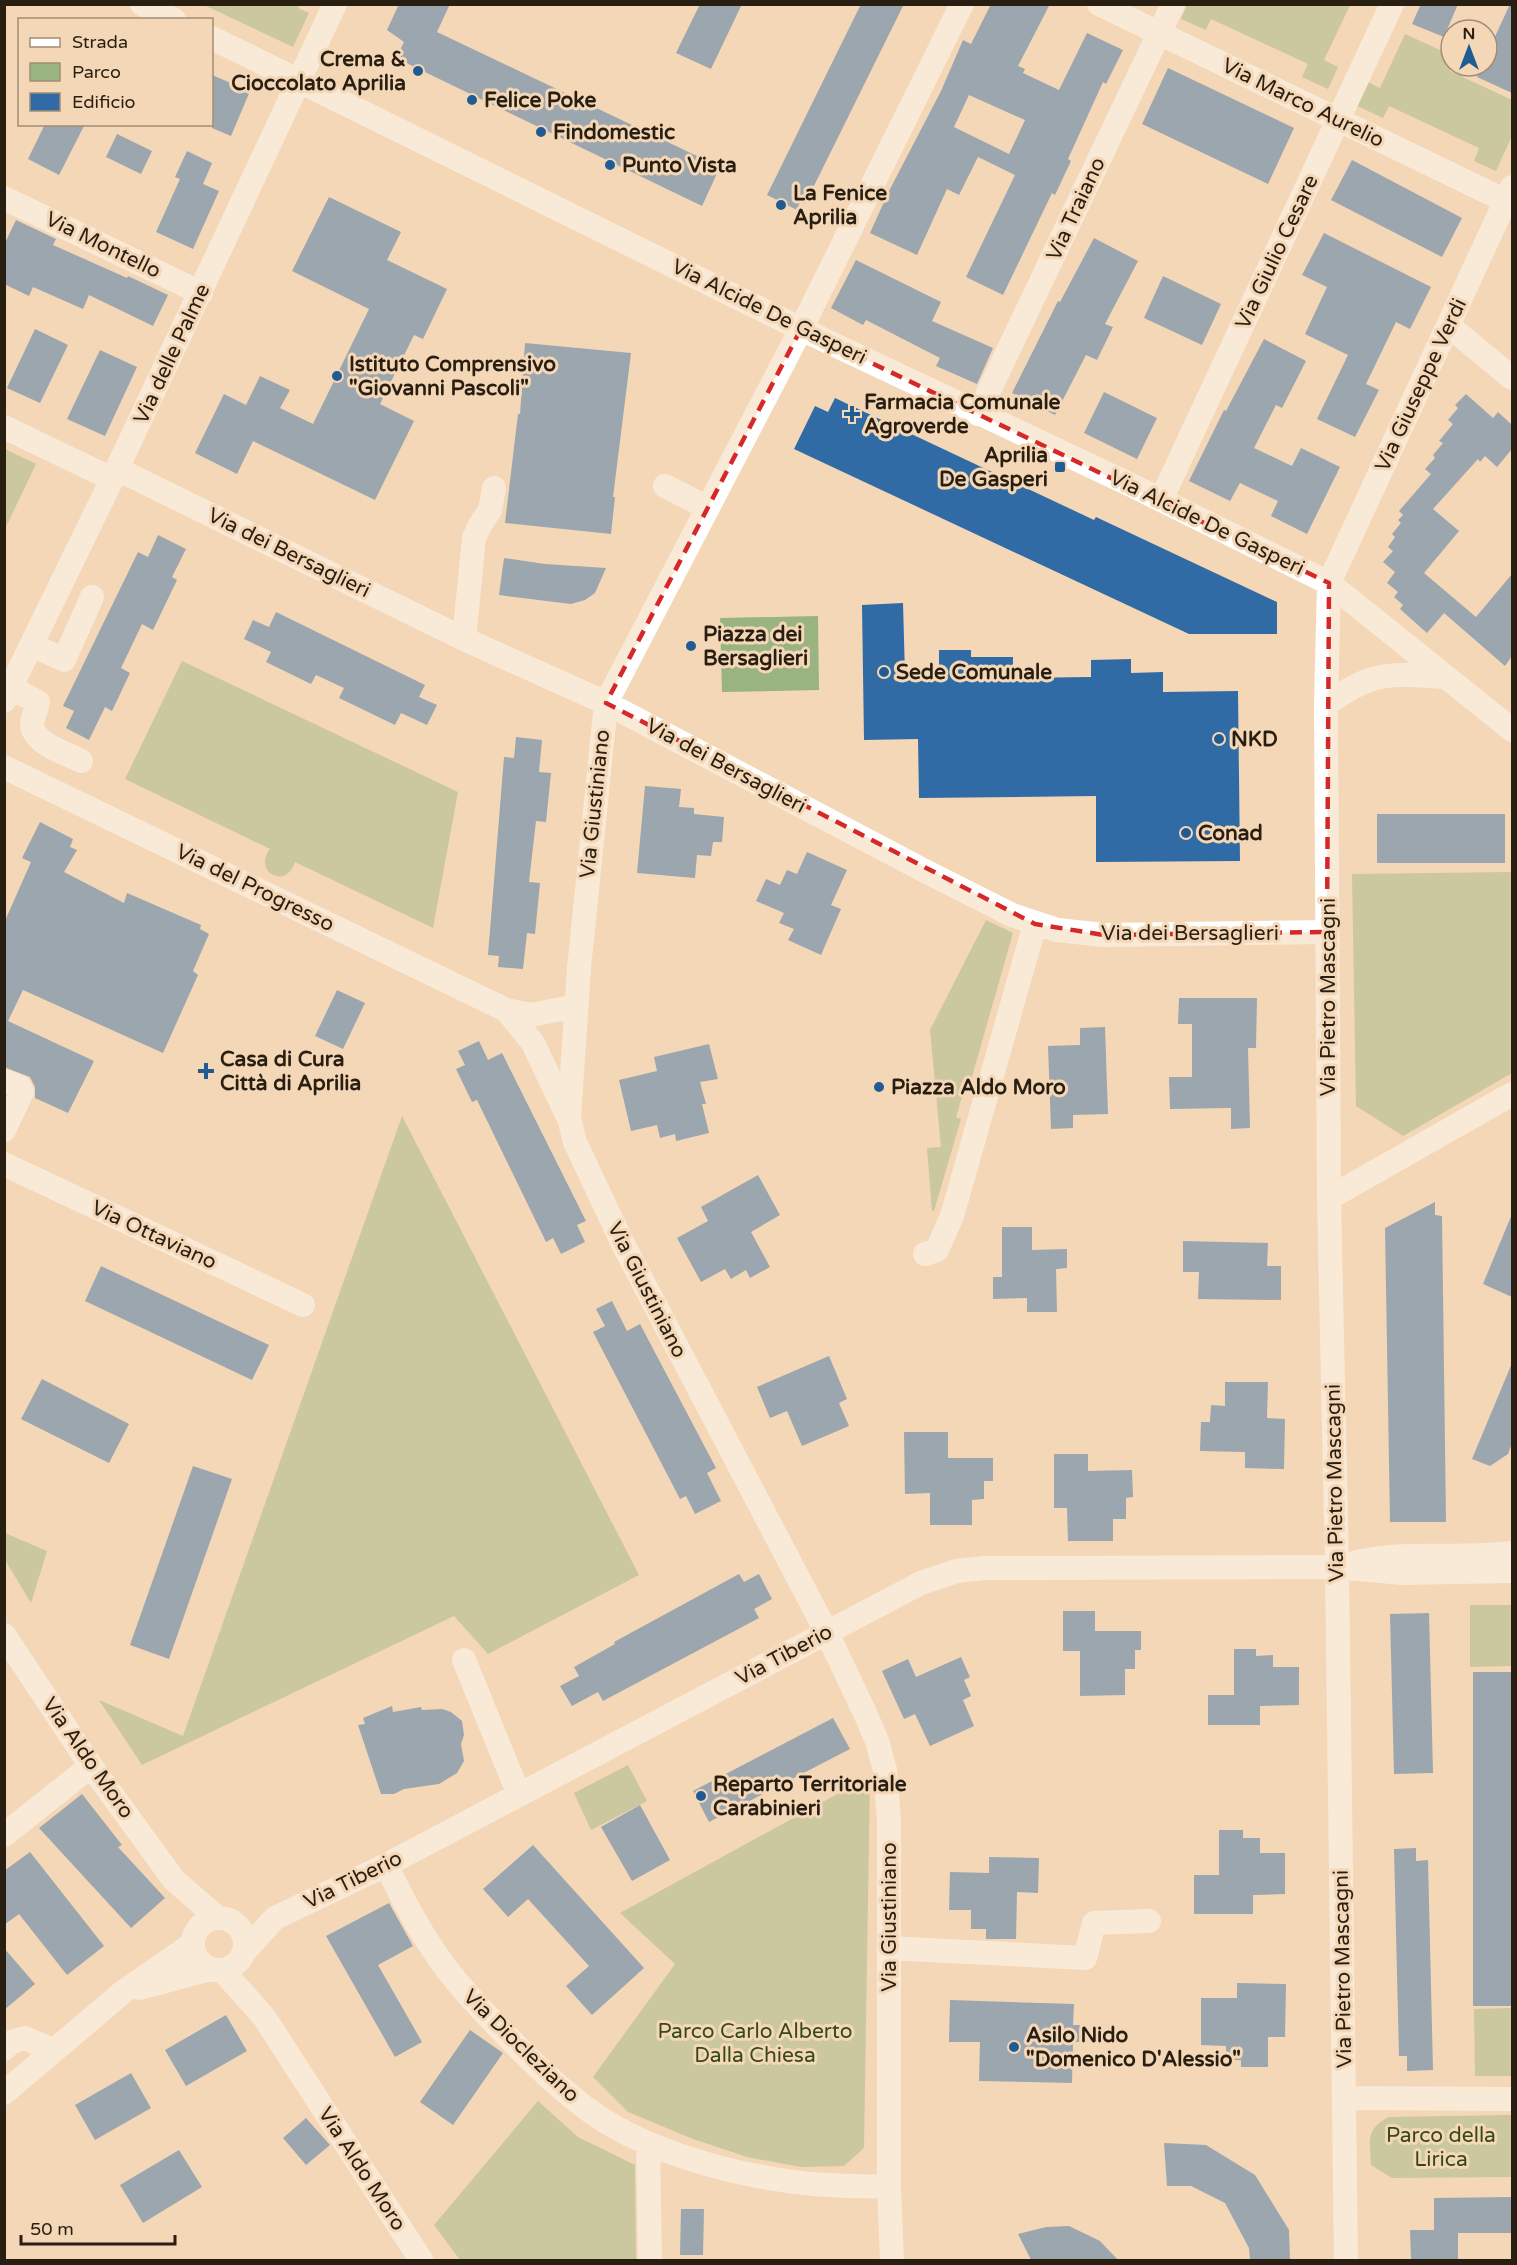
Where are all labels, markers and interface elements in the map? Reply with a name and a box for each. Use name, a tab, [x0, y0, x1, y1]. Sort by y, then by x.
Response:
legend	[18, 18, 213, 126]
north arrow	[1439, 18, 1499, 78]
text: N	[1463, 24, 1475, 44]
text: Strada	[72, 31, 128, 53]
place label: Crema & Cioccolato Aprilia	[231, 47, 406, 96]
street label: Via Marco Aurelio	[1218, 53, 1388, 153]
text: Parco	[72, 61, 121, 83]
marker: Crema & Cioccolato Aprilia	[411, 64, 425, 78]
place label: Felice Poke	[484, 88, 597, 113]
text: Edificio	[72, 91, 136, 113]
marker: Felice Poke	[465, 93, 479, 107]
place label: Findomestic	[553, 120, 675, 145]
marker: Findomestic	[534, 125, 548, 139]
place label: Punto Vista	[622, 153, 737, 178]
street label: Via Traiano	[1041, 153, 1111, 265]
marker: Punto Vista	[603, 158, 617, 172]
street label: Via Giulio Cesare	[1230, 171, 1324, 333]
place label: La Fenice Aprilia	[793, 181, 887, 230]
marker: La Fenice Aprilia	[774, 198, 788, 212]
street label: Via Montello	[41, 206, 165, 284]
street label: Via Alcide De Gasperi	[668, 254, 870, 370]
street label: Via delle Palme	[129, 280, 215, 428]
street label: Via Giuseppe Verdi	[1370, 294, 1472, 476]
place label: Istituto Comprensivo "Giovanni Pascoli"	[349, 352, 556, 401]
marker: Istituto Comprensivo "Giovanni Pascoli"	[330, 369, 344, 383]
place label: Farmacia Comunale Agroverde	[864, 390, 1061, 439]
marker: Farmacia Comunale Agroverde	[845, 407, 859, 421]
place label: Aprilia De Gasperi	[939, 443, 1048, 492]
marker: Aprilia De Gasperi	[1053, 460, 1067, 474]
street label: Via Alcide De Gasperi	[1106, 465, 1308, 581]
street label: Via dei Bersaglieri	[204, 503, 374, 603]
place label: Piazza dei Bersaglieri	[703, 622, 808, 671]
marker: Piazza dei Bersaglieri	[684, 639, 698, 653]
place label: Sede Comunale	[896, 660, 1052, 685]
marker: Sede Comunale	[877, 665, 891, 679]
street label: Via dei Bersaglieri	[642, 713, 810, 819]
place label: NKD	[1231, 727, 1278, 752]
street label: Via Giustiniano	[575, 728, 615, 880]
marker: NKD	[1212, 732, 1226, 746]
place label: Conad	[1198, 821, 1263, 846]
marker: Conad	[1179, 826, 1193, 840]
street label: Via del Progresso	[172, 839, 338, 937]
street label: Via Pietro Mascagni	[1316, 898, 1341, 1096]
street label: Via dei Bersaglieri	[1101, 921, 1279, 946]
place label: Casa di Cura Città di Aprilia	[220, 1047, 361, 1096]
marker: Casa di Cura Città di Aprilia	[197, 1062, 215, 1080]
place label: Piazza Aldo Moro	[891, 1075, 1066, 1100]
marker: Piazza Aldo Moro	[872, 1080, 886, 1094]
street label: Via Ottaviano	[87, 1195, 221, 1275]
street label: Via Giustiniano	[602, 1218, 692, 1362]
street label: Via Pietro Mascagni	[1321, 1384, 1349, 1582]
street label: Via Tiberio	[731, 1619, 837, 1691]
street label: Via Aldo Moro	[37, 1693, 139, 1823]
place label: Reparto Territoriale Carabinieri	[713, 1772, 907, 1821]
marker: Reparto Territoriale Carabinieri	[694, 1789, 708, 1803]
street label: Via Giustiniano	[877, 1842, 902, 1992]
street label: Via Tiberio	[300, 1846, 406, 1914]
street label: Via Pietro Mascagni	[1329, 1870, 1357, 2068]
street label: Via Diocleziano	[458, 1984, 584, 2108]
park label: Parco Carlo Alberto Dalla Chiesa	[658, 2019, 852, 2068]
place label: Asilo Nido "Domenico D'Alessio"	[1026, 2023, 1241, 2072]
marker: Asilo Nido "Domenico D'Alessio"	[1007, 2040, 1021, 2054]
street label: Via Aldo Moro	[313, 2102, 411, 2236]
park label: Parco della Lirica	[1386, 2123, 1496, 2172]
scale bar	[21, 2208, 176, 2246]
text: 50 m	[30, 2218, 74, 2240]

